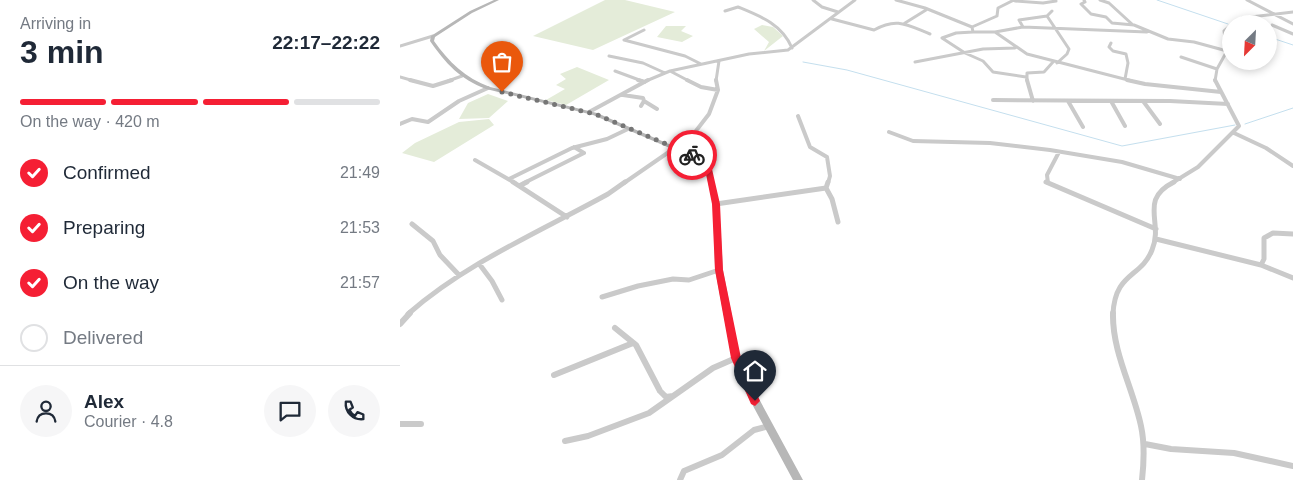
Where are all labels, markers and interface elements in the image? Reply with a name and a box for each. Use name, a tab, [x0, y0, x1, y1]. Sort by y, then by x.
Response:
text: Arriving in	[20, 15, 91, 32]
north arrow	[1222, 15, 1278, 70]
map controls	[1222, 15, 1277, 70]
text: 22:17–22:22	[272, 32, 380, 53]
text: 3 min	[20, 34, 104, 70]
pin	[481, 41, 523, 92]
icon: bag	[488, 48, 516, 76]
text: On the way · 420 m	[20, 113, 160, 130]
courier	[667, 130, 717, 180]
icon: bike	[678, 141, 706, 169]
icon: check	[20, 159, 48, 187]
text: Confirmed	[63, 162, 151, 183]
text: 21:49	[340, 164, 380, 181]
icon: check	[20, 214, 48, 242]
text: Preparing	[63, 217, 145, 238]
text: 21:53	[340, 219, 380, 236]
icon: check	[20, 269, 48, 297]
text: On the way	[63, 272, 159, 293]
text: 21:57	[340, 274, 380, 291]
text: Delivered	[63, 327, 143, 348]
pin	[734, 350, 776, 401]
icon: home	[741, 357, 769, 385]
button: person	[20, 385, 72, 437]
button: chat	[264, 385, 316, 437]
button: phone	[328, 385, 380, 437]
text: Alex	[84, 391, 124, 412]
text: Courier · 4.8	[84, 413, 173, 430]

